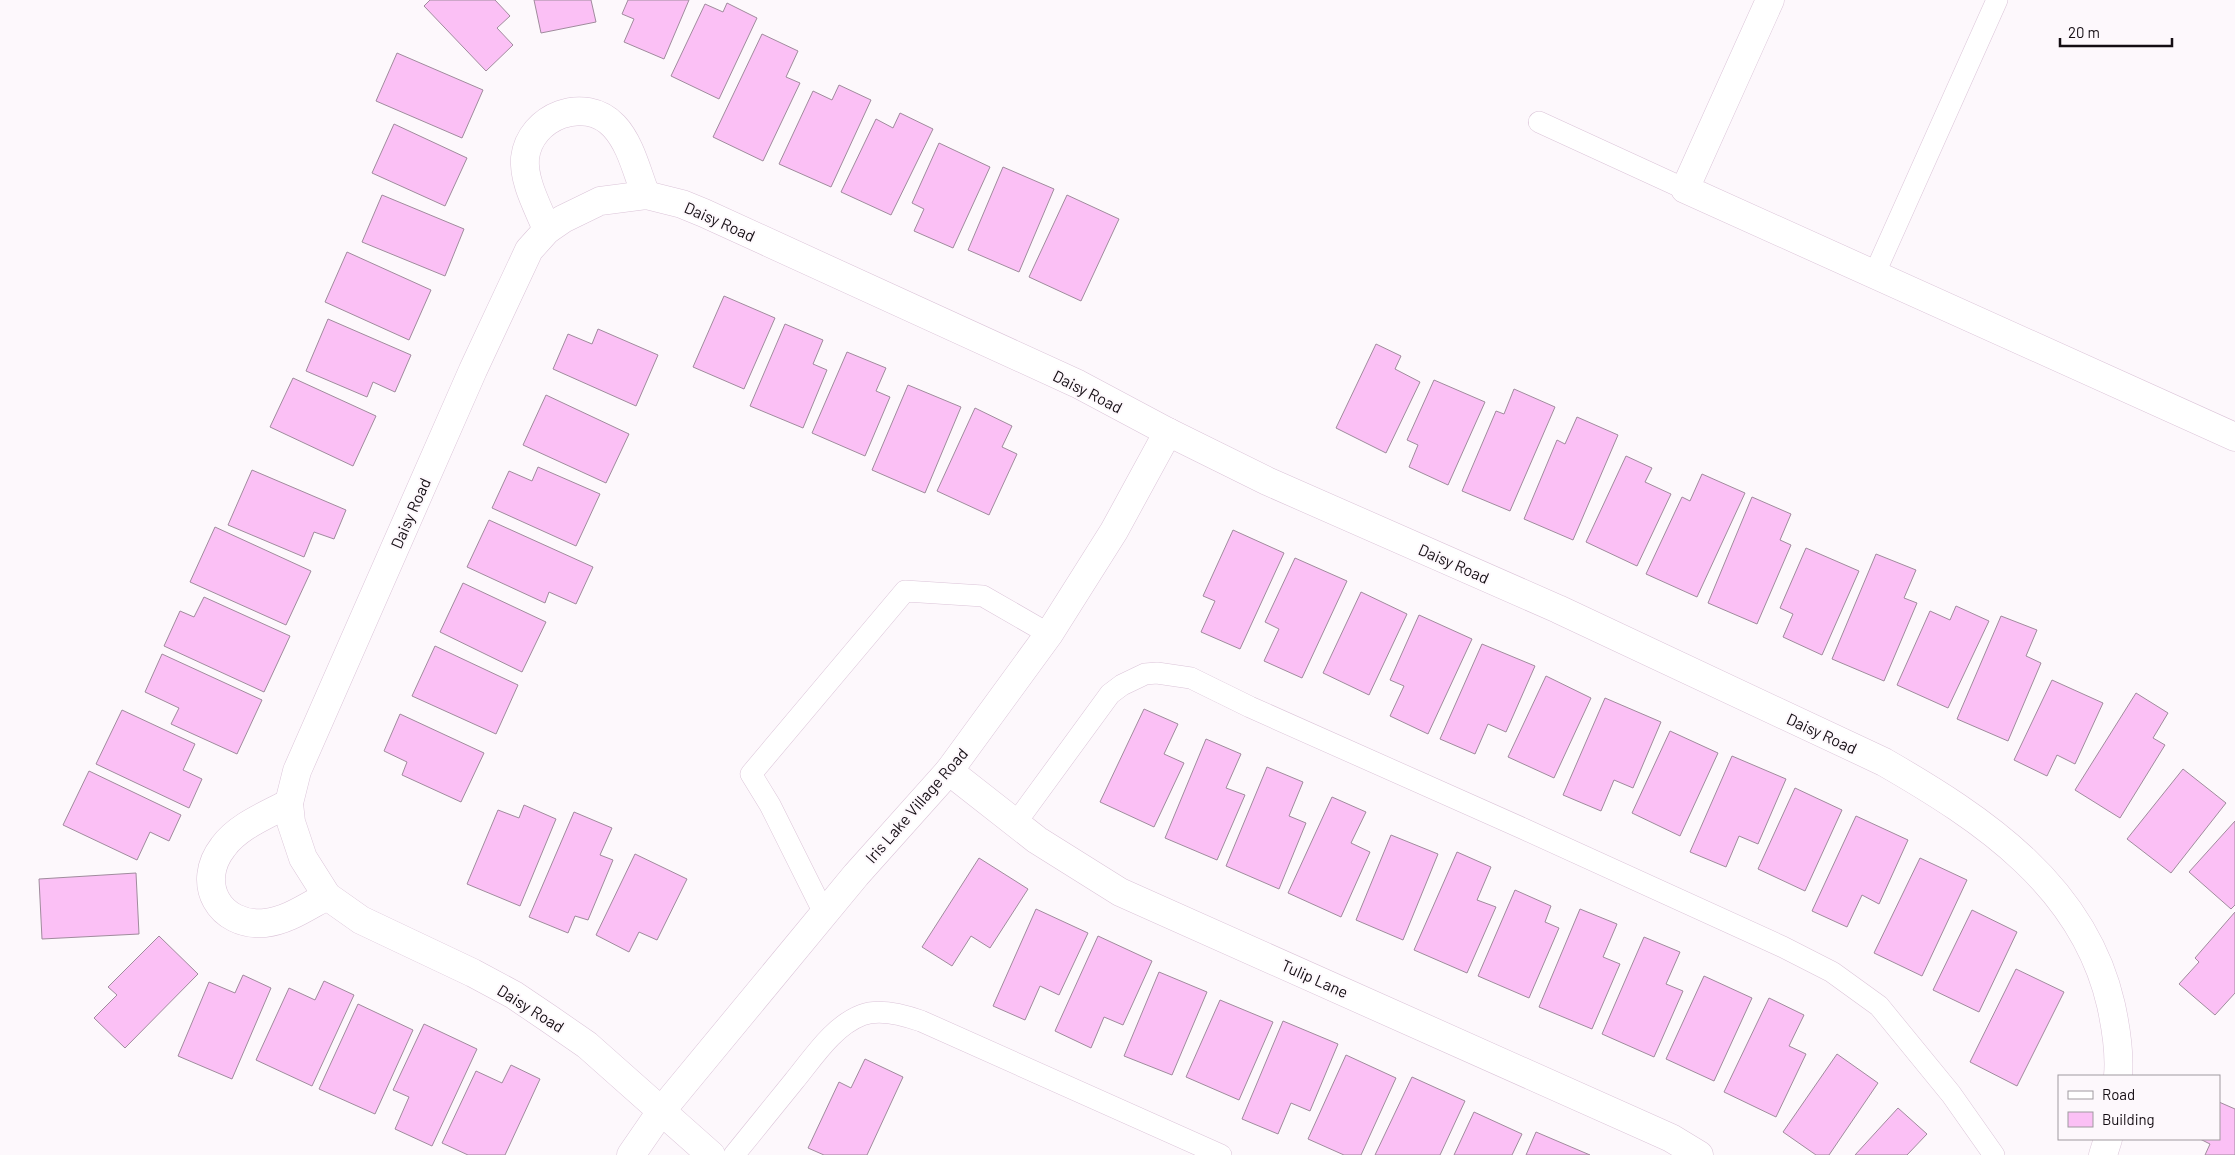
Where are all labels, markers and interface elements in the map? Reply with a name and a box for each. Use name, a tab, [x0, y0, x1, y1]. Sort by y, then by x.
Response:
scale bar	[2060, 15, 2172, 47]
text: 20 m	[2068, 23, 2100, 41]
street label: Daisy Road	[682, 197, 758, 245]
street label: Daisy Road	[1050, 365, 1126, 417]
street label: Daisy Road	[386, 475, 434, 551]
street label: Daisy Road	[1416, 539, 1492, 587]
street label: Daisy Road	[1784, 708, 1860, 758]
street label: Iris Lake Village Road	[861, 744, 971, 866]
street label: Tulip Lane	[1279, 955, 1351, 1001]
street label: Daisy Road	[494, 980, 568, 1036]
legend	[2058, 1075, 2220, 1140]
text: Road	[2102, 1085, 2135, 1103]
text: Building	[2102, 1110, 2155, 1128]

